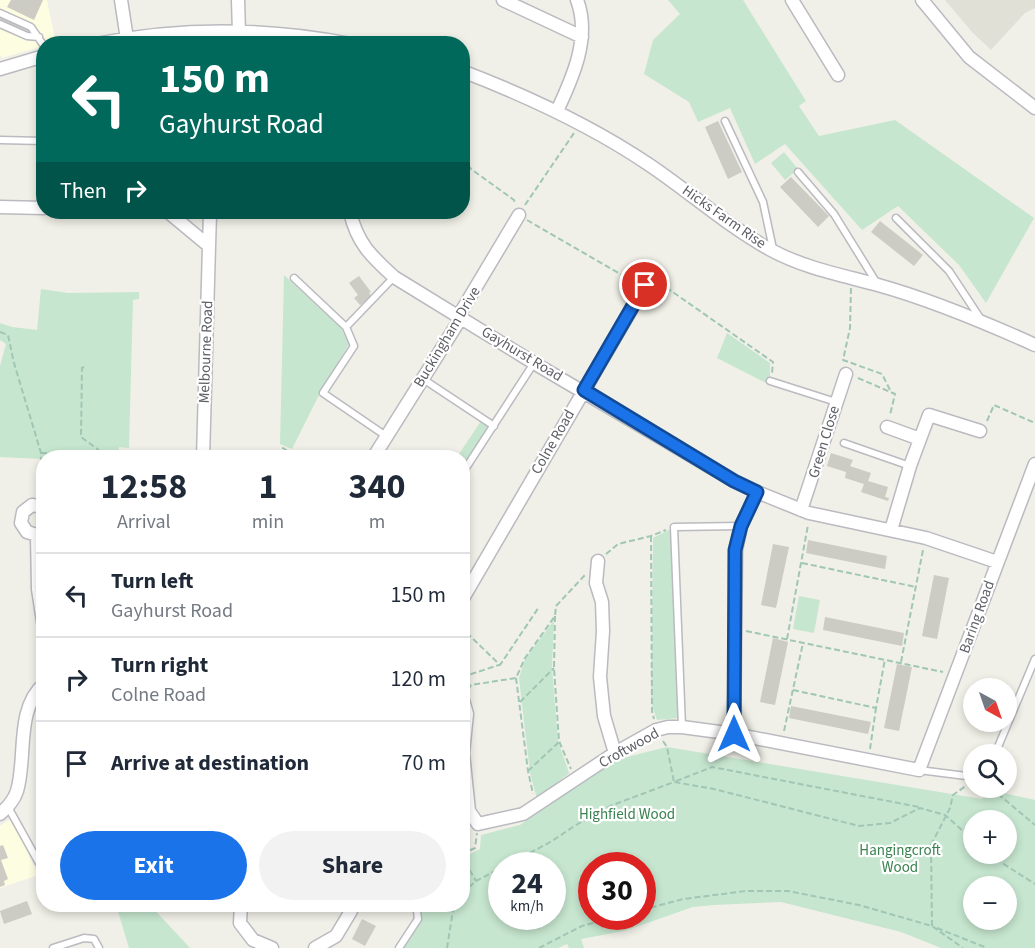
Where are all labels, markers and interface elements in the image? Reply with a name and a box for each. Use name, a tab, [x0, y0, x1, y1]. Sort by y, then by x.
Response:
text: 150 m	[159, 49, 270, 109]
icon: left	[60, 60, 138, 138]
text: Gayhurst Road	[159, 105, 324, 144]
icon: right	[119, 174, 152, 207]
text: Then	[60, 175, 107, 207]
street label: Hicks Farm Rise	[678, 180, 770, 254]
pin	[619, 259, 670, 310]
icon: arrive	[628, 268, 661, 301]
street label: Buckingham Drive	[409, 283, 485, 391]
street label: Melbourne Road	[194, 300, 218, 404]
street label: Gayhurst Road	[477, 321, 567, 387]
street label: Green Close	[803, 403, 845, 481]
street label: Colne Road	[526, 406, 580, 478]
text: 12:58	[100, 461, 187, 512]
text: 1	[258, 461, 277, 512]
text: 340	[349, 461, 406, 512]
text: Arrival	[117, 508, 171, 536]
text: min	[252, 508, 284, 536]
text: m	[369, 508, 385, 536]
text: Turn left	[111, 565, 193, 597]
street label: Baring Road	[954, 578, 1000, 656]
icon: left	[60, 579, 93, 612]
text: 150 m	[391, 579, 446, 611]
text: Gayhurst Road	[111, 597, 233, 625]
text: Turn right	[111, 649, 208, 681]
icon: right	[60, 663, 93, 696]
text: 120 m	[391, 663, 446, 695]
north arrow	[963, 678, 1017, 732]
map controls	[963, 678, 1017, 930]
text: Colne Road	[111, 681, 206, 709]
position arrow	[702, 702, 766, 766]
street label: Croftwood	[595, 723, 663, 773]
button: search	[963, 744, 1017, 798]
icon: arrive	[60, 747, 93, 780]
text: Arrive at destination	[111, 747, 309, 779]
text: 70 m	[401, 747, 446, 779]
park label: Highfield Wood	[579, 804, 675, 825]
button: +	[963, 810, 1017, 864]
button: Exit	[60, 831, 247, 900]
button: Share	[259, 831, 446, 900]
park label: Hangingcroft Wood	[859, 840, 941, 878]
speed limit sign: 30	[578, 852, 656, 930]
text: 24	[511, 862, 543, 905]
button: −	[963, 876, 1017, 930]
text: km/h	[510, 896, 544, 917]

